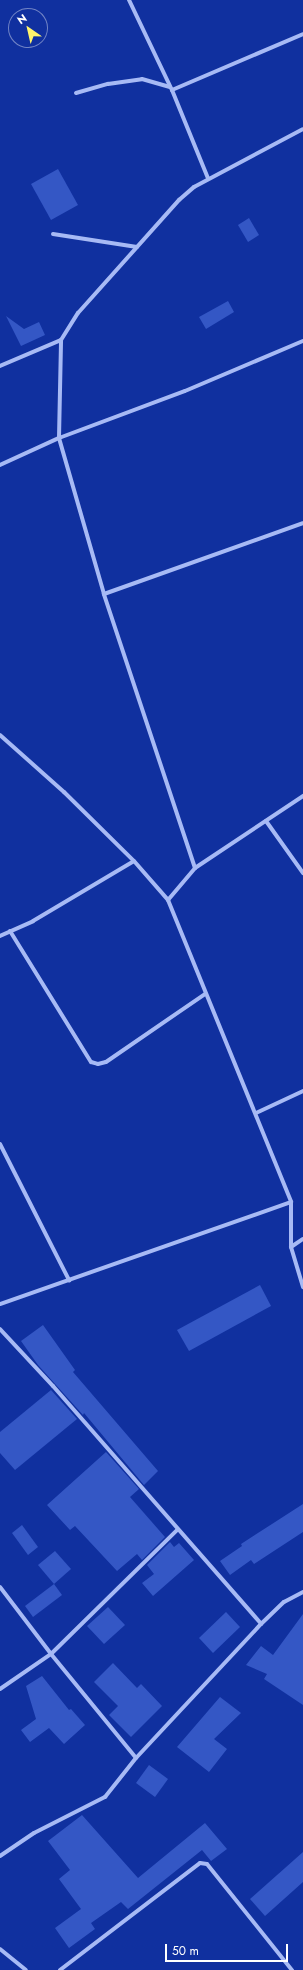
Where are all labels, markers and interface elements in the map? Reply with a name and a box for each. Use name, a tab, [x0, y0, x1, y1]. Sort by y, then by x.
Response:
north arrow	[8, 8, 48, 48]
text: N	[14, 10, 30, 28]
scale bar	[167, 1936, 290, 1962]
text: 50 m	[172, 1942, 199, 1960]

